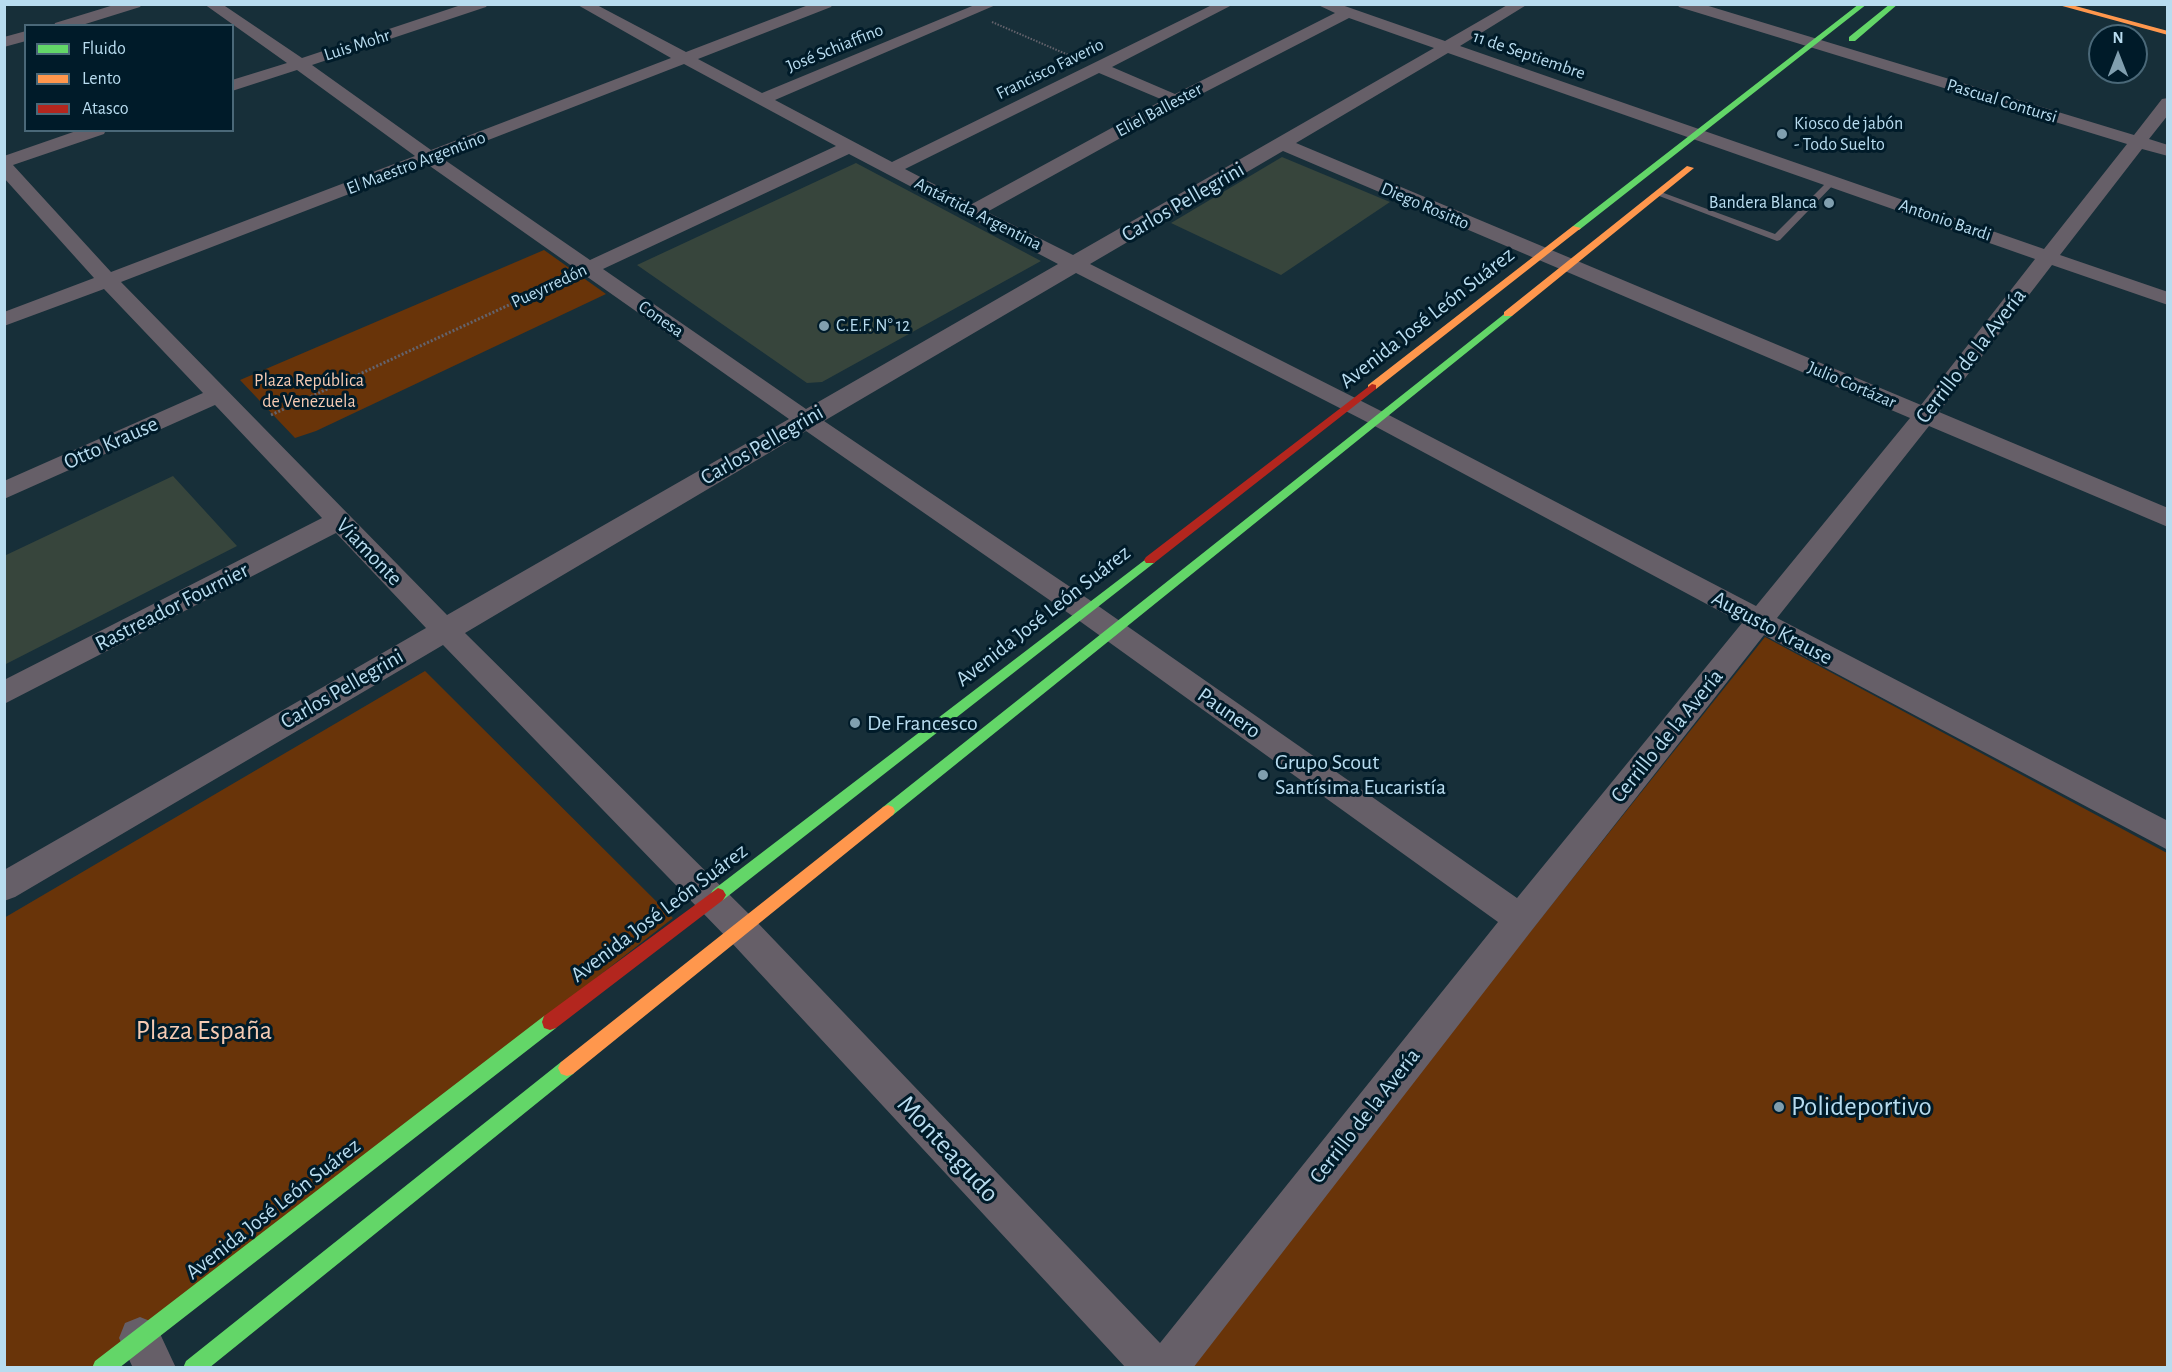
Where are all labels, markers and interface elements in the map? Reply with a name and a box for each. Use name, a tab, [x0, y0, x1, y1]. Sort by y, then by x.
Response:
street label: José Schiaffino	[783, 19, 887, 77]
legend	[24, 24, 234, 132]
street label: Luis Mohr	[321, 24, 393, 66]
north arrow	[2088, 24, 2148, 84]
street label: 11 de Septiembre	[1470, 26, 1588, 84]
text: N	[2112, 30, 2124, 46]
street label: Francisco Faverio	[993, 34, 1107, 104]
text: Fluido	[82, 40, 126, 58]
text: Lento	[82, 70, 121, 88]
street label: Pascual Contursi	[1944, 74, 2060, 128]
street label: Eliel Ballester	[1112, 78, 1206, 142]
text: Atasco	[82, 100, 129, 118]
place label: Kiosco de jabón - Todo Suelto	[1794, 113, 1903, 156]
street label: El Maestro Argentino	[343, 127, 489, 199]
marker: Kiosco de jabón - Todo Suelto	[1775, 127, 1789, 141]
street label: Carlos Pellegrini	[1117, 156, 1249, 248]
street label: Antártida Argentina	[911, 173, 1045, 255]
street label: Diego Rositto	[1378, 178, 1472, 234]
place label: Bandera Blanca	[1709, 192, 1817, 214]
street label: Antonio Bardi	[1896, 194, 1994, 246]
marker: Bandera Blanca	[1822, 196, 1836, 210]
street label: Avenida José León Suárez	[1334, 241, 1520, 395]
street label: Pueyrredón	[508, 259, 590, 313]
street label: Cerrillo de la Avería	[1910, 283, 2032, 429]
street label: Conesa	[634, 296, 688, 342]
place label: C.E.F. N° 12	[836, 315, 910, 337]
marker: C.E.F. N° 12	[817, 319, 831, 333]
street label: Julio Cortázar	[1804, 357, 1900, 413]
park label: Plaza República de Venezuela	[254, 370, 364, 412]
street label: Carlos Pellegrini	[696, 399, 828, 491]
street label: Otto Krause	[60, 411, 162, 475]
street label: Viamonte	[330, 513, 408, 591]
street label: Avenida José León Suárez	[950, 539, 1136, 693]
street label: Rastreador Fournier	[91, 557, 253, 657]
street label: Augusto Krause	[1707, 585, 1837, 671]
street label: Carlos Pellegrini	[276, 643, 408, 735]
street label: Cerrillo de la Avería	[1605, 664, 1729, 808]
street label: Paunero	[1192, 682, 1266, 744]
place label: De Francesco	[867, 710, 978, 736]
marker: De Francesco	[848, 716, 862, 730]
place label: Grupo Scout Santísima Eucaristía	[1275, 749, 1446, 800]
marker: Grupo Scout Santísima Eucaristía	[1256, 768, 1270, 782]
street label: Avenida José León Suárez	[565, 838, 753, 988]
park label: Plaza España	[136, 1015, 272, 1047]
street label: Cerrillo de la Avería	[1304, 1043, 1426, 1189]
street label: Monteagudo	[890, 1089, 1006, 1209]
place label: Polideportivo	[1791, 1091, 1932, 1123]
marker: Polideportivo	[1772, 1100, 1786, 1114]
street label: Avenida José León Suárez	[180, 1132, 366, 1286]

